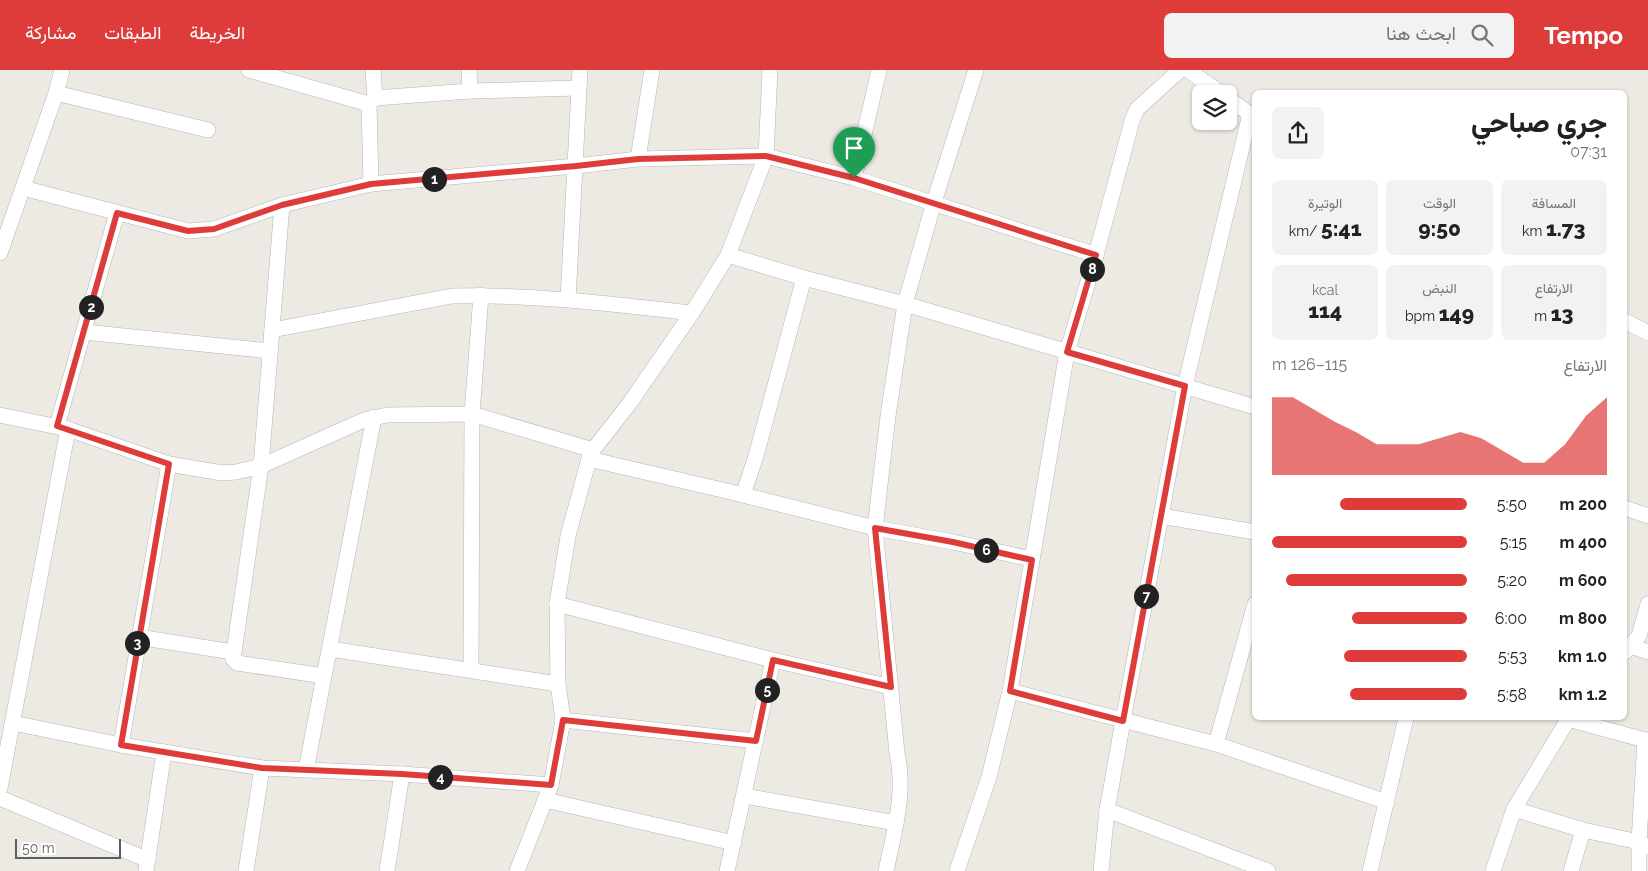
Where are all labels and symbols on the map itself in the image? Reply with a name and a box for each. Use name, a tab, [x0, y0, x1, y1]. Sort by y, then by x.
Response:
pin	[833, 127, 875, 178]
pin: 1	[422, 166, 446, 192]
pin: 8	[1080, 256, 1104, 282]
pin: 2	[78, 294, 104, 320]
pin: 6	[974, 538, 998, 562]
pin: 7	[1134, 584, 1158, 608]
pin: 3	[124, 630, 150, 656]
pin: 5	[754, 678, 780, 702]
pin: 4	[428, 764, 452, 790]
scale bar	[15, 836, 121, 859]

